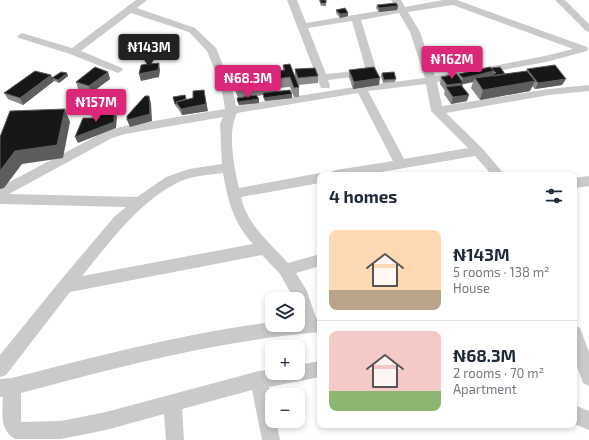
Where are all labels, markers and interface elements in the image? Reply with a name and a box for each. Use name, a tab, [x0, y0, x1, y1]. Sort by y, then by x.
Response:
pin: ₦143M	[121, 34, 177, 68]
text: ₦143M	[127, 39, 171, 55]
pin: ₦162M	[424, 46, 480, 80]
text: ₦162M	[431, 51, 473, 67]
pin: ₦68.3M	[215, 65, 281, 99]
text: ₦68.3M	[224, 70, 272, 86]
pin: ₦157M	[68, 89, 124, 123]
text: ₦157M	[75, 94, 117, 110]
icon: filters	[543, 185, 565, 207]
text: 4 homes	[329, 186, 397, 206]
text: ₦143M	[453, 244, 510, 264]
icon: home	[361, 246, 409, 294]
text: 5 rooms · 138 m²	[453, 264, 550, 280]
text: House	[453, 280, 490, 296]
map controls	[265, 292, 305, 428]
button: layers	[265, 292, 305, 332]
button: +	[265, 340, 305, 380]
text: ₦68.3M	[453, 345, 516, 365]
icon: home	[361, 347, 409, 395]
text: 2 rooms · 70 m²	[453, 365, 544, 381]
text: Apartment	[453, 381, 517, 397]
button: −	[265, 388, 305, 428]

